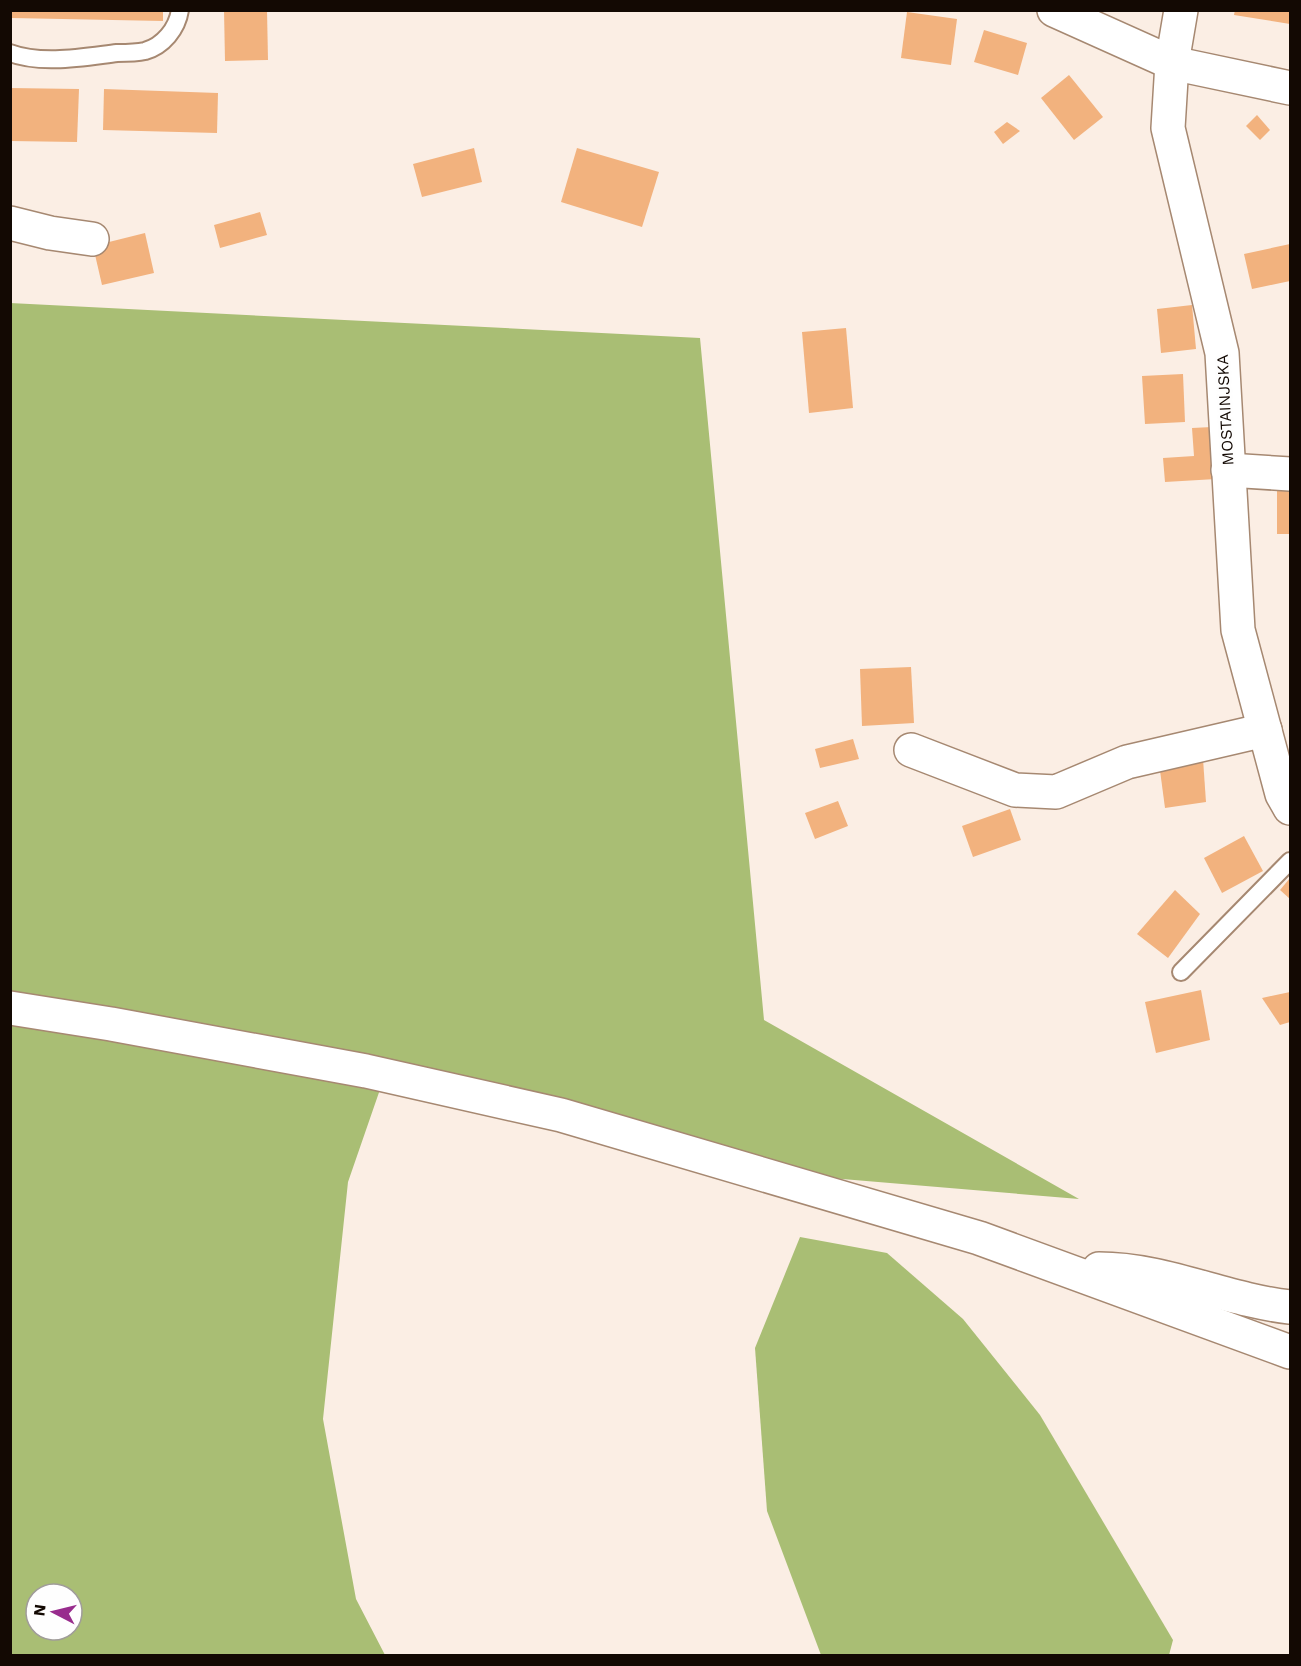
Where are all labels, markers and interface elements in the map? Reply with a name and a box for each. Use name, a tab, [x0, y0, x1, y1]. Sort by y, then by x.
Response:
street label: MOSTAINJSKA	[1213, 354, 1237, 466]
north arrow	[24, 1582, 84, 1642]
text: N	[29, 1603, 50, 1617]

